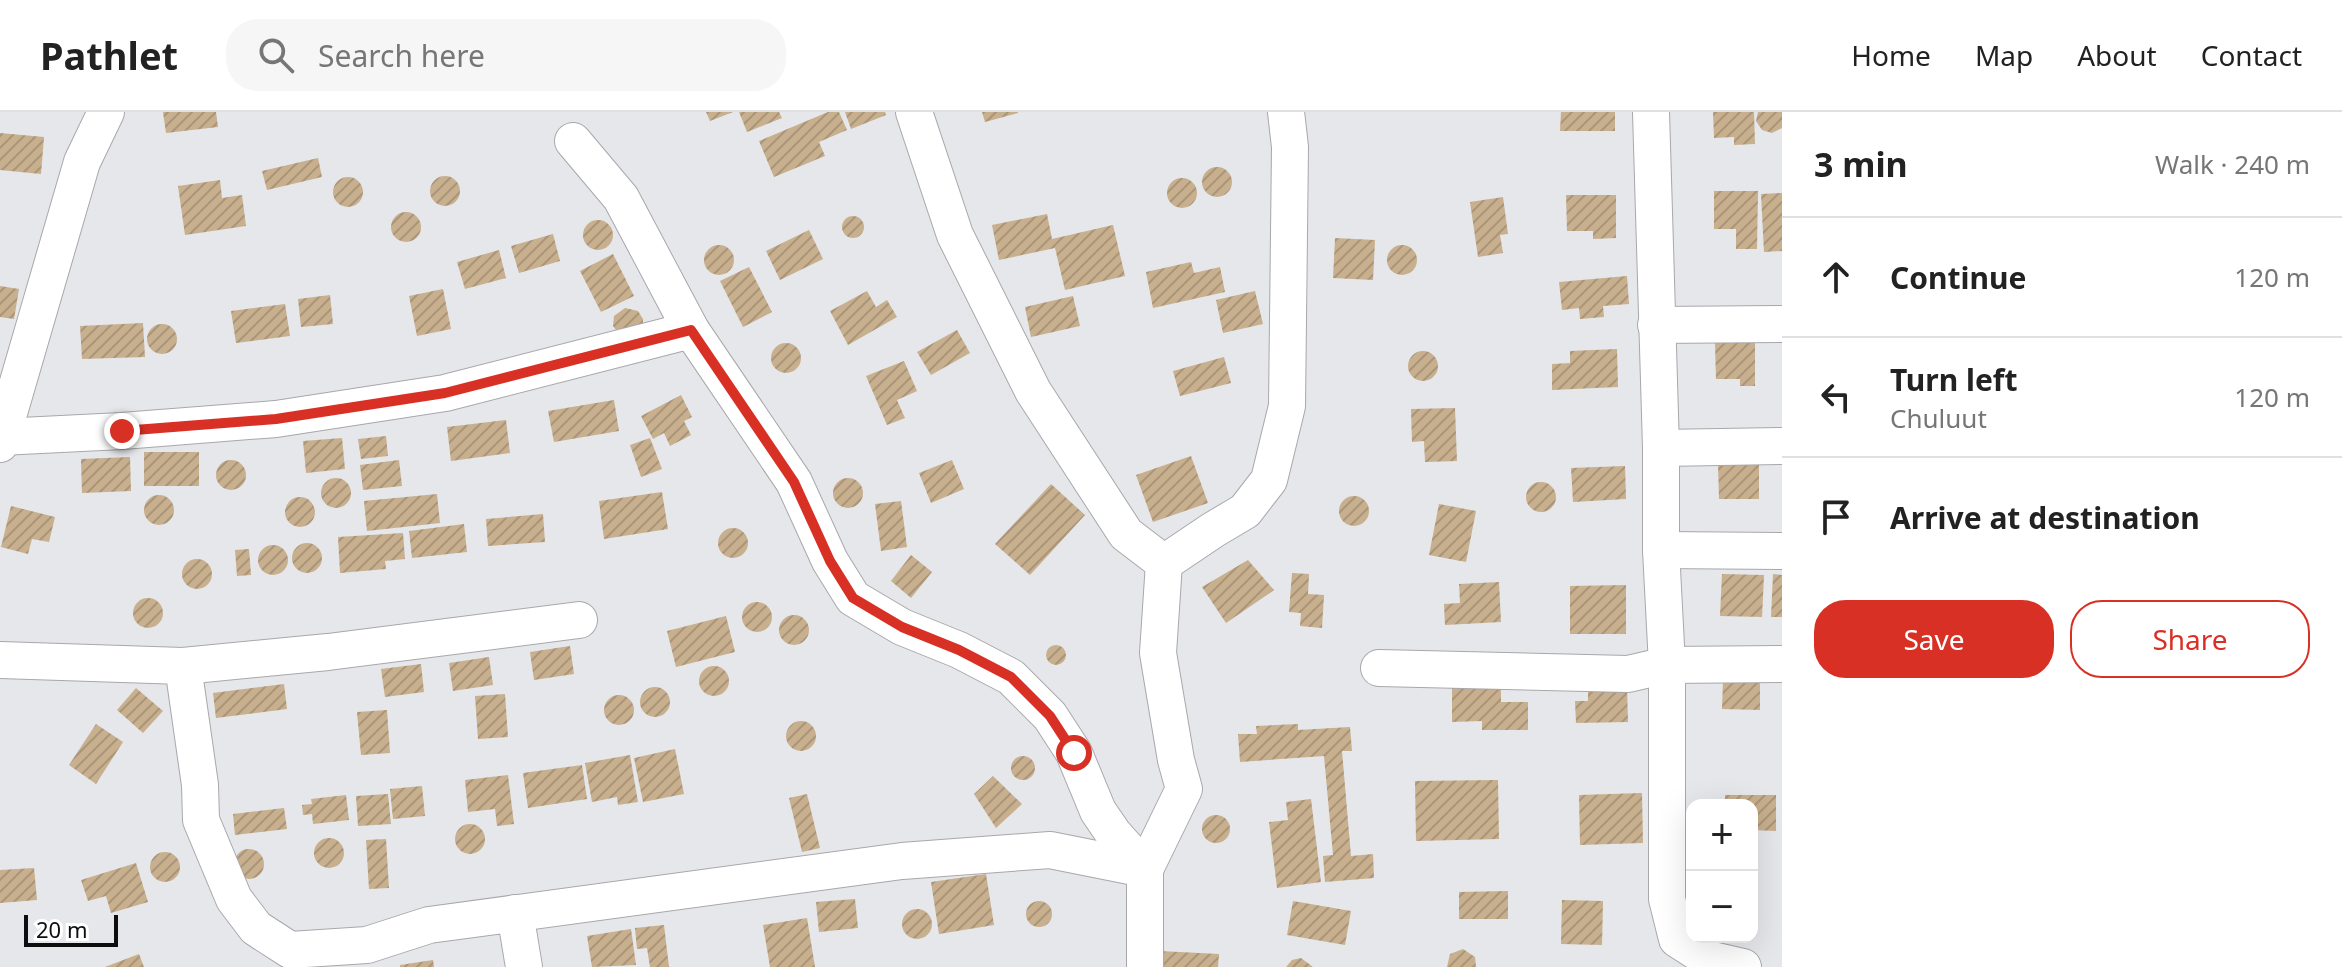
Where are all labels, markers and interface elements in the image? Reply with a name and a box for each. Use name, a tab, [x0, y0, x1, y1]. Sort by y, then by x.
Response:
search box	[226, 19, 786, 91]
text: Pathlet	[40, 29, 178, 81]
icon: search	[254, 33, 298, 77]
text: Search here	[318, 35, 485, 76]
text: Home	[1851, 36, 1931, 74]
text: Map	[1975, 36, 2033, 74]
text: About	[2077, 36, 2157, 74]
text: Contact	[2201, 36, 2302, 74]
text: 3 min	[1814, 141, 1908, 187]
text: Walk · 240 m	[2155, 146, 2310, 182]
icon: ahead	[1814, 255, 1858, 299]
text: Continue	[1890, 257, 2026, 298]
text: 120 m	[2234, 259, 2310, 295]
text: Turn left	[1890, 359, 2018, 400]
icon: left	[1814, 375, 1858, 419]
text: 120 m	[2234, 379, 2310, 415]
text: Chuluut	[1890, 400, 1987, 436]
route end	[104, 413, 140, 449]
icon: arrive	[1814, 495, 1858, 539]
text: Arrive at destination	[1890, 497, 2200, 538]
button: Save	[1814, 600, 2054, 678]
button: Share	[2070, 600, 2310, 678]
route start	[1056, 735, 1092, 771]
map controls	[1686, 799, 1758, 943]
button: +	[1686, 799, 1758, 871]
button: −	[1686, 871, 1758, 943]
scale bar	[24, 911, 118, 947]
text: 20 m	[36, 914, 87, 944]

